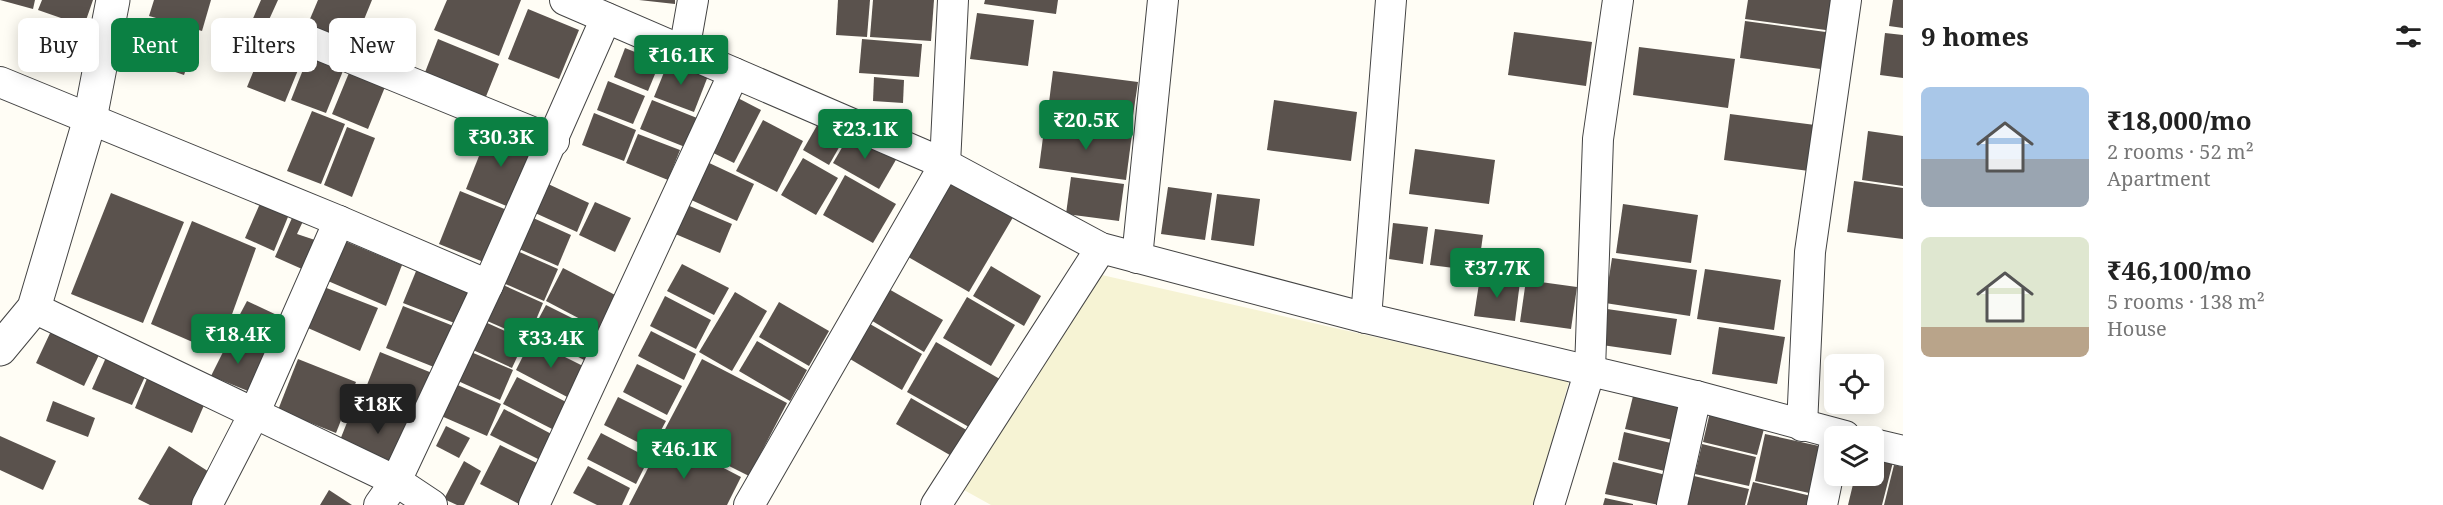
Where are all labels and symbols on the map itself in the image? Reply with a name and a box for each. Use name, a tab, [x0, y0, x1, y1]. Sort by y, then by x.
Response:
pin: ₹16.1K	[632, 35, 730, 86]
pin: ₹20.5K	[1037, 100, 1135, 151]
pin: ₹23.1K	[816, 109, 914, 160]
pin: ₹30.3K	[452, 117, 550, 168]
pin: ₹37.7K	[1448, 248, 1546, 299]
pin: ₹18.4K	[189, 314, 287, 365]
pin: ₹33.4K	[502, 318, 600, 369]
pin: ₹18K	[342, 384, 414, 435]
pin: ₹46.1K	[635, 429, 733, 480]

